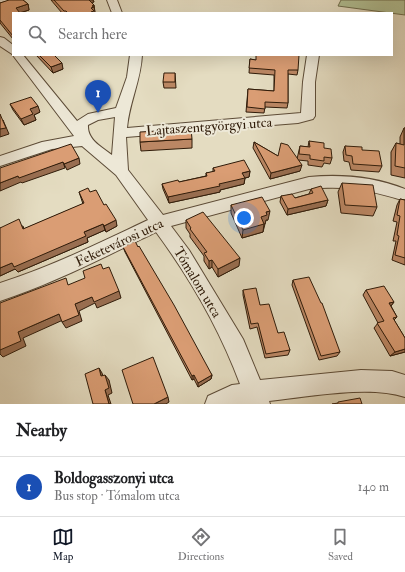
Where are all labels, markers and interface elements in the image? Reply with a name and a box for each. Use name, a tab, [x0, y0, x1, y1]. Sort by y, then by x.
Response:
search box	[12, 12, 393, 56]
icon: search	[26, 23, 48, 45]
text: Search here	[58, 25, 127, 44]
pin: 1	[85, 80, 111, 113]
street label: Lajtaszentgyörgyi utca	[145, 114, 273, 140]
your location	[234, 208, 254, 228]
street label: Feketevárosi utca	[72, 215, 166, 270]
street label: Tómalom utca	[170, 244, 225, 321]
text: Nearby	[16, 420, 67, 441]
text: Boldogasszonyi utca	[54, 469, 174, 488]
text: 1	[27, 479, 31, 495]
text: 140 m	[358, 479, 389, 495]
text: Bus stop · Tómalom utca	[54, 488, 180, 504]
tab: Map	[52, 526, 74, 563]
tab: Directions	[178, 526, 224, 563]
tab: Saved	[328, 526, 353, 563]

